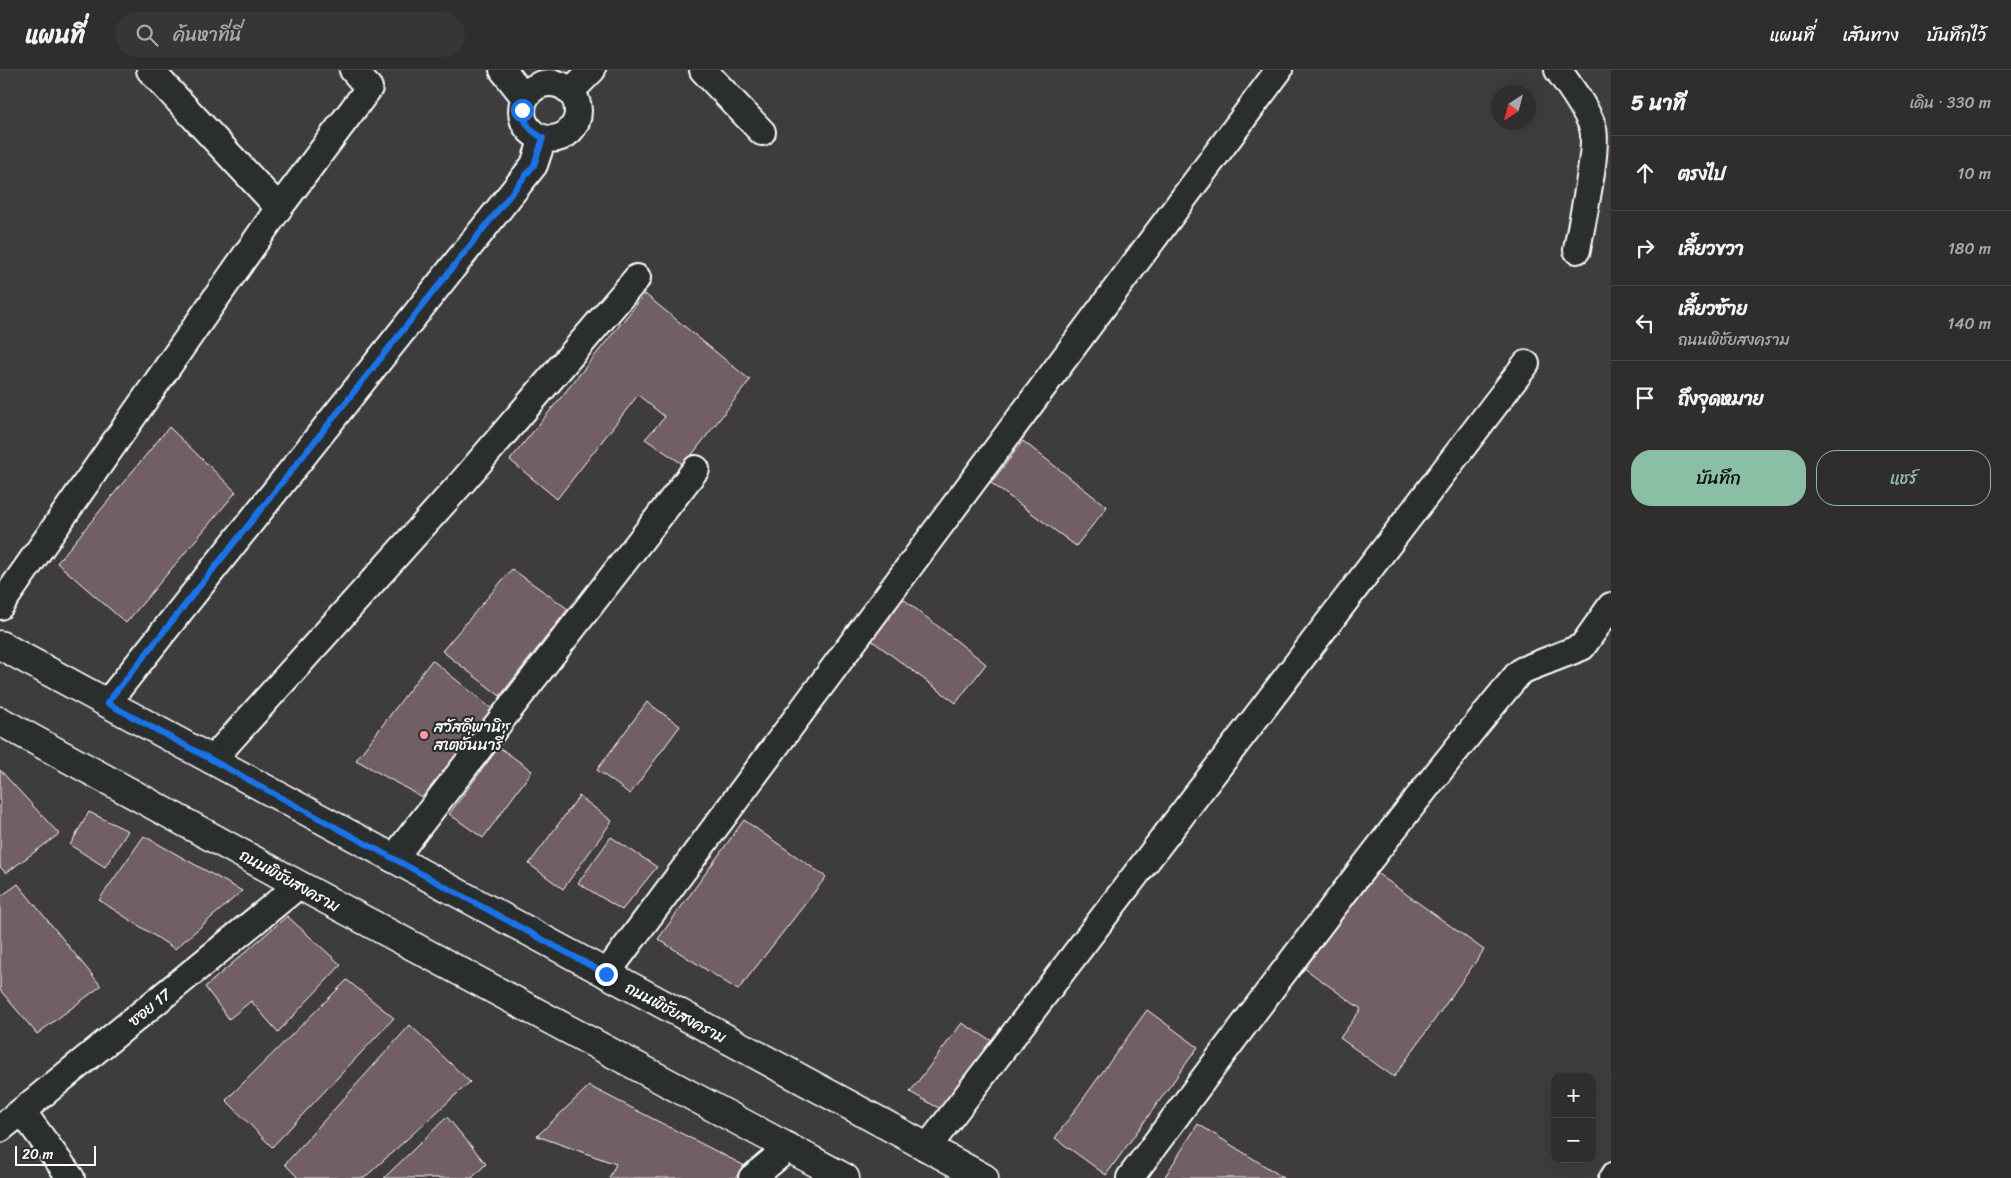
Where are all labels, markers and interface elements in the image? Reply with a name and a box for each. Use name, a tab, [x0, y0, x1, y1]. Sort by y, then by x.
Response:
search box	[115, 12, 465, 57]
text: แผนที่	[25, 14, 85, 56]
text: ค้นหาที่นี่	[173, 18, 242, 51]
text: แผนที่	[1769, 19, 1814, 51]
text: เส้นทาง	[1842, 19, 1899, 51]
text: บันทึกไว้	[1927, 19, 1986, 51]
icon: search	[133, 21, 161, 49]
text: 5 นาที	[1631, 84, 1686, 122]
north arrow	[1491, 85, 1536, 130]
text: เดิน · 330 m	[1909, 88, 1991, 117]
route start	[511, 99, 534, 122]
text: ตรงไป	[1678, 157, 1726, 190]
icon: ahead	[1631, 159, 1659, 187]
text: 10 m	[1958, 159, 1991, 188]
text: เลี้ยวขวา	[1678, 232, 1744, 265]
icon: right	[1631, 234, 1659, 262]
text: 180 m	[1948, 234, 1991, 263]
text: เลี้ยวซ้าย	[1678, 292, 1747, 325]
icon: left	[1631, 309, 1659, 337]
text: 140 m	[1948, 309, 1991, 338]
text: ถนนพิชัยสงคราม	[1678, 325, 1790, 354]
text: ถึงจุดหมาย	[1678, 382, 1764, 415]
icon: arrive	[1631, 384, 1659, 412]
button: บันทึก	[1631, 450, 1806, 506]
button: แชร์	[1816, 450, 1991, 506]
place label: สวัสดีพานิช สเตชั่นนารี่	[433, 712, 511, 759]
marker: สวัสดีพานิช สเตชั่นนารี่	[418, 729, 430, 741]
street label: ถนนพิชัยสงคราม	[234, 841, 346, 920]
route end	[595, 963, 618, 986]
street label: ถนนพิชัยสงคราม	[620, 973, 732, 1052]
street label: ซอย 17	[121, 980, 178, 1034]
map controls	[1551, 1073, 1596, 1163]
button: +	[1551, 1073, 1596, 1118]
button: −	[1551, 1118, 1596, 1163]
text: 20 m	[22, 1142, 53, 1167]
scale bar	[15, 1143, 96, 1166]

